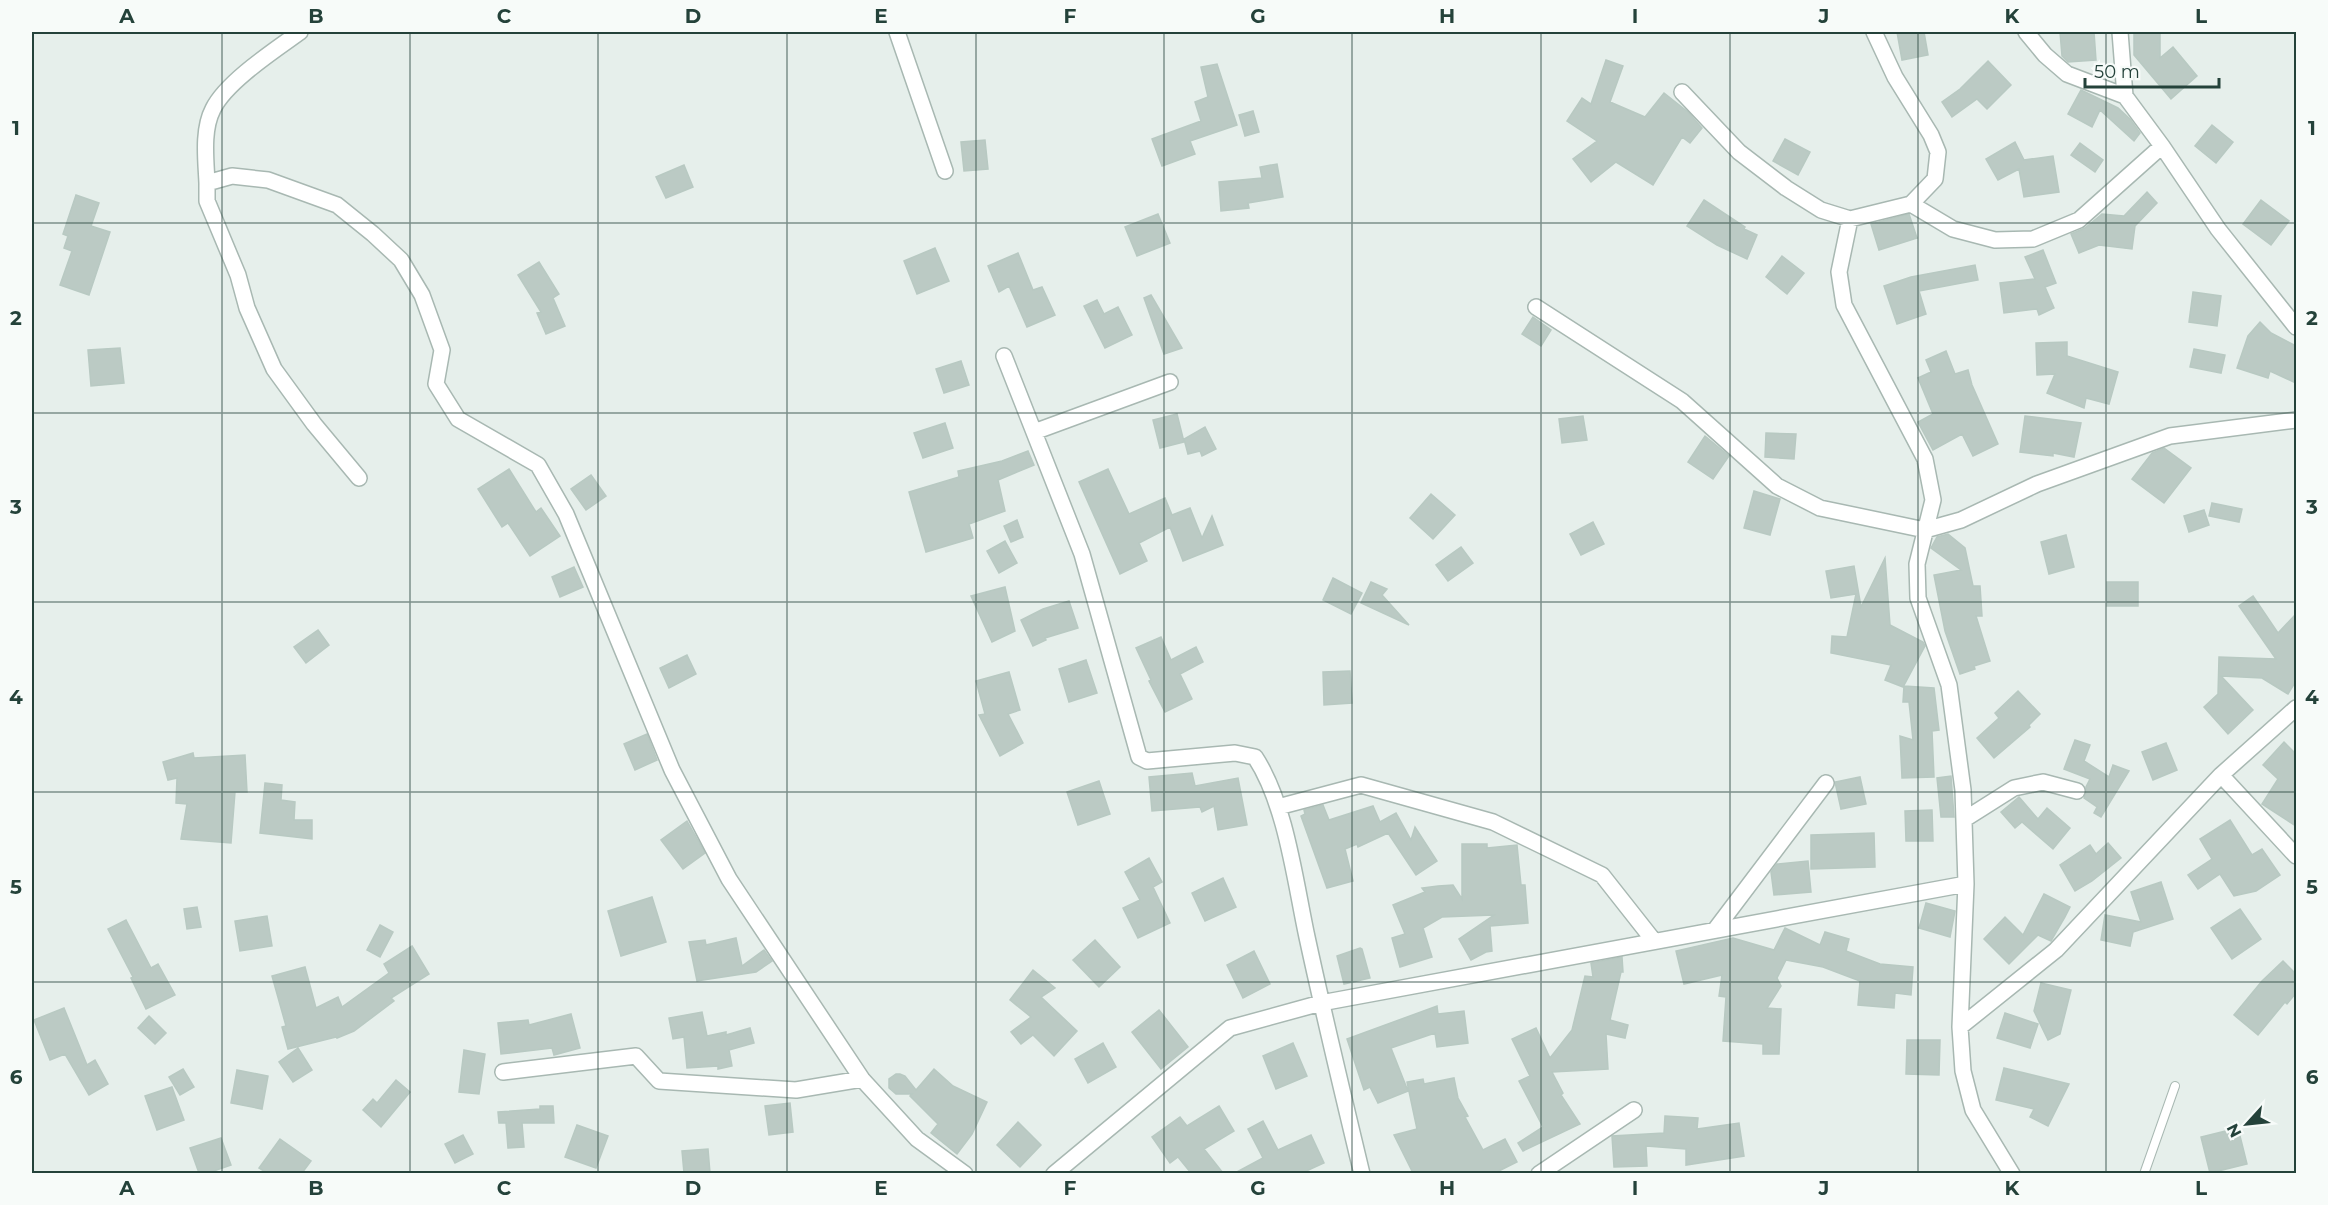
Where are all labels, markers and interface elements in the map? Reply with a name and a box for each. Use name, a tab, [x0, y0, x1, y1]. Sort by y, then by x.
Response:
text: A	[118, 4, 135, 28]
text: B	[308, 4, 324, 28]
text: C	[497, 4, 512, 28]
text: D	[685, 4, 701, 28]
text: E	[874, 4, 888, 28]
text: F	[1064, 4, 1077, 28]
text: G	[1250, 4, 1266, 28]
text: H	[1439, 4, 1455, 28]
text: I	[1632, 4, 1638, 28]
text: J	[1818, 4, 1829, 28]
text: K	[2005, 4, 2021, 28]
text: L	[2195, 4, 2207, 28]
scale bar	[2085, 51, 2218, 89]
text: 50 m	[2094, 61, 2140, 83]
text: 1	[12, 116, 20, 140]
text: 1	[2308, 116, 2316, 140]
text: 2	[10, 306, 22, 330]
text: 2	[2306, 306, 2318, 330]
text: 3	[9, 495, 22, 519]
text: 3	[2305, 495, 2318, 519]
text: 4	[9, 685, 23, 709]
text: 4	[2305, 685, 2319, 709]
text: 5	[10, 875, 22, 899]
text: 5	[2306, 875, 2318, 899]
text: 6	[10, 1065, 23, 1089]
text: 6	[2306, 1065, 2319, 1089]
north arrow	[2217, 1094, 2277, 1154]
text: N	[2223, 1121, 2245, 1141]
text: A	[118, 1176, 135, 1200]
text: B	[308, 1176, 324, 1200]
text: C	[497, 1176, 512, 1200]
text: D	[685, 1176, 701, 1200]
text: E	[874, 1176, 888, 1200]
text: F	[1064, 1176, 1077, 1200]
text: G	[1250, 1176, 1266, 1200]
text: H	[1439, 1176, 1455, 1200]
text: I	[1632, 1176, 1638, 1200]
text: J	[1818, 1176, 1829, 1200]
text: K	[2005, 1176, 2021, 1200]
text: L	[2195, 1176, 2207, 1200]

